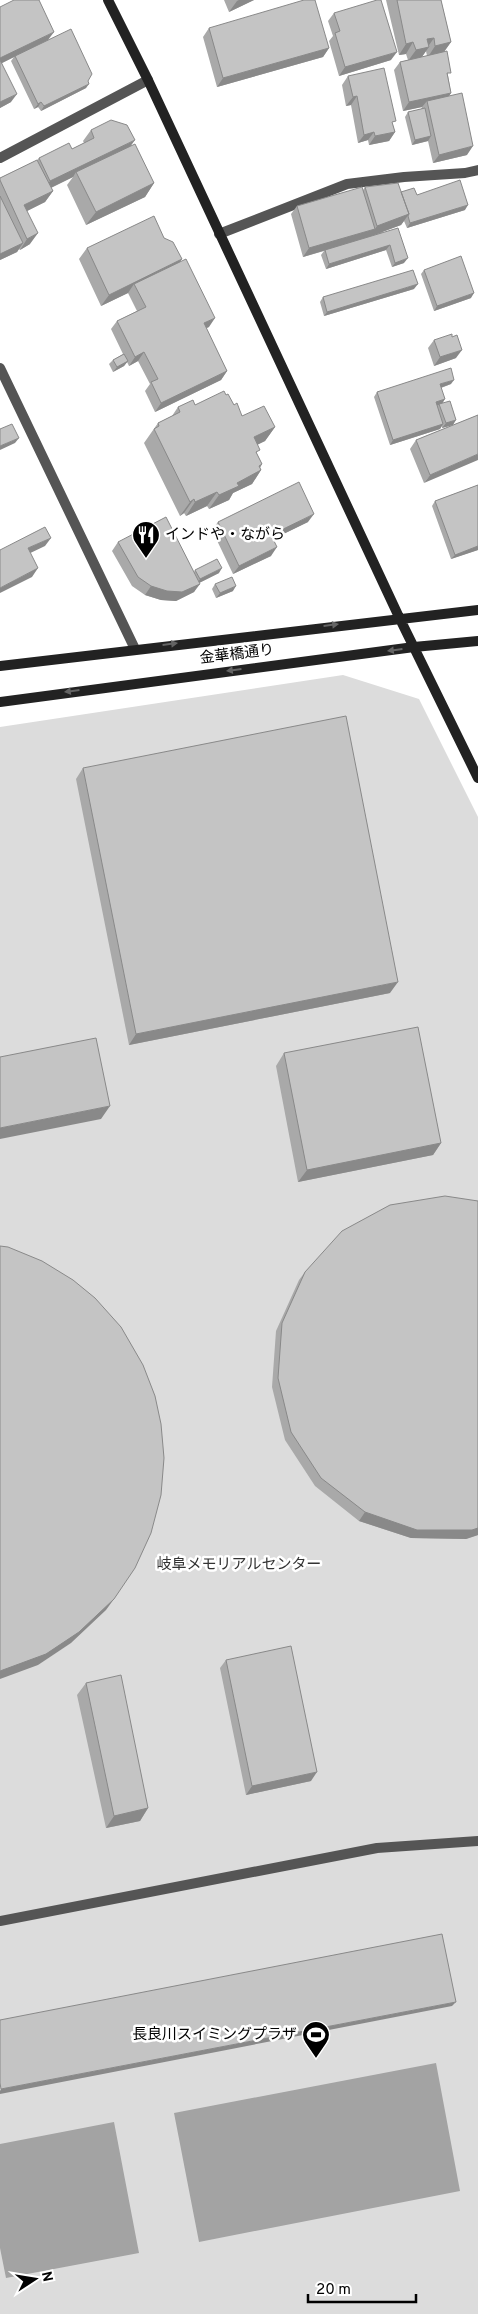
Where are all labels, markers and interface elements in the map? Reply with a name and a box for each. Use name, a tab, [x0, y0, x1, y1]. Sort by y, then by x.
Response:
restaurant icon: インドや・ながら	[131, 520, 161, 559]
place label: インドや・ながら	[165, 526, 285, 545]
one-way arrow	[324, 621, 340, 629]
one-way arrow	[162, 640, 178, 648]
street label: 金華橋通り	[199, 641, 275, 669]
one-way arrow	[386, 646, 402, 654]
one-way arrow	[225, 666, 241, 674]
one-way arrow	[64, 687, 80, 695]
park label: 岐阜メモリアルセンター	[157, 1556, 321, 1575]
sports icon: 長良川スイミングプラザ	[301, 2020, 331, 2059]
place label: 長良川スイミングプラザ	[132, 2026, 297, 2045]
north arrow	[10, 2254, 60, 2304]
text: N	[37, 2270, 56, 2283]
scale bar	[308, 2272, 416, 2304]
text: 20 m	[316, 2281, 351, 2300]

